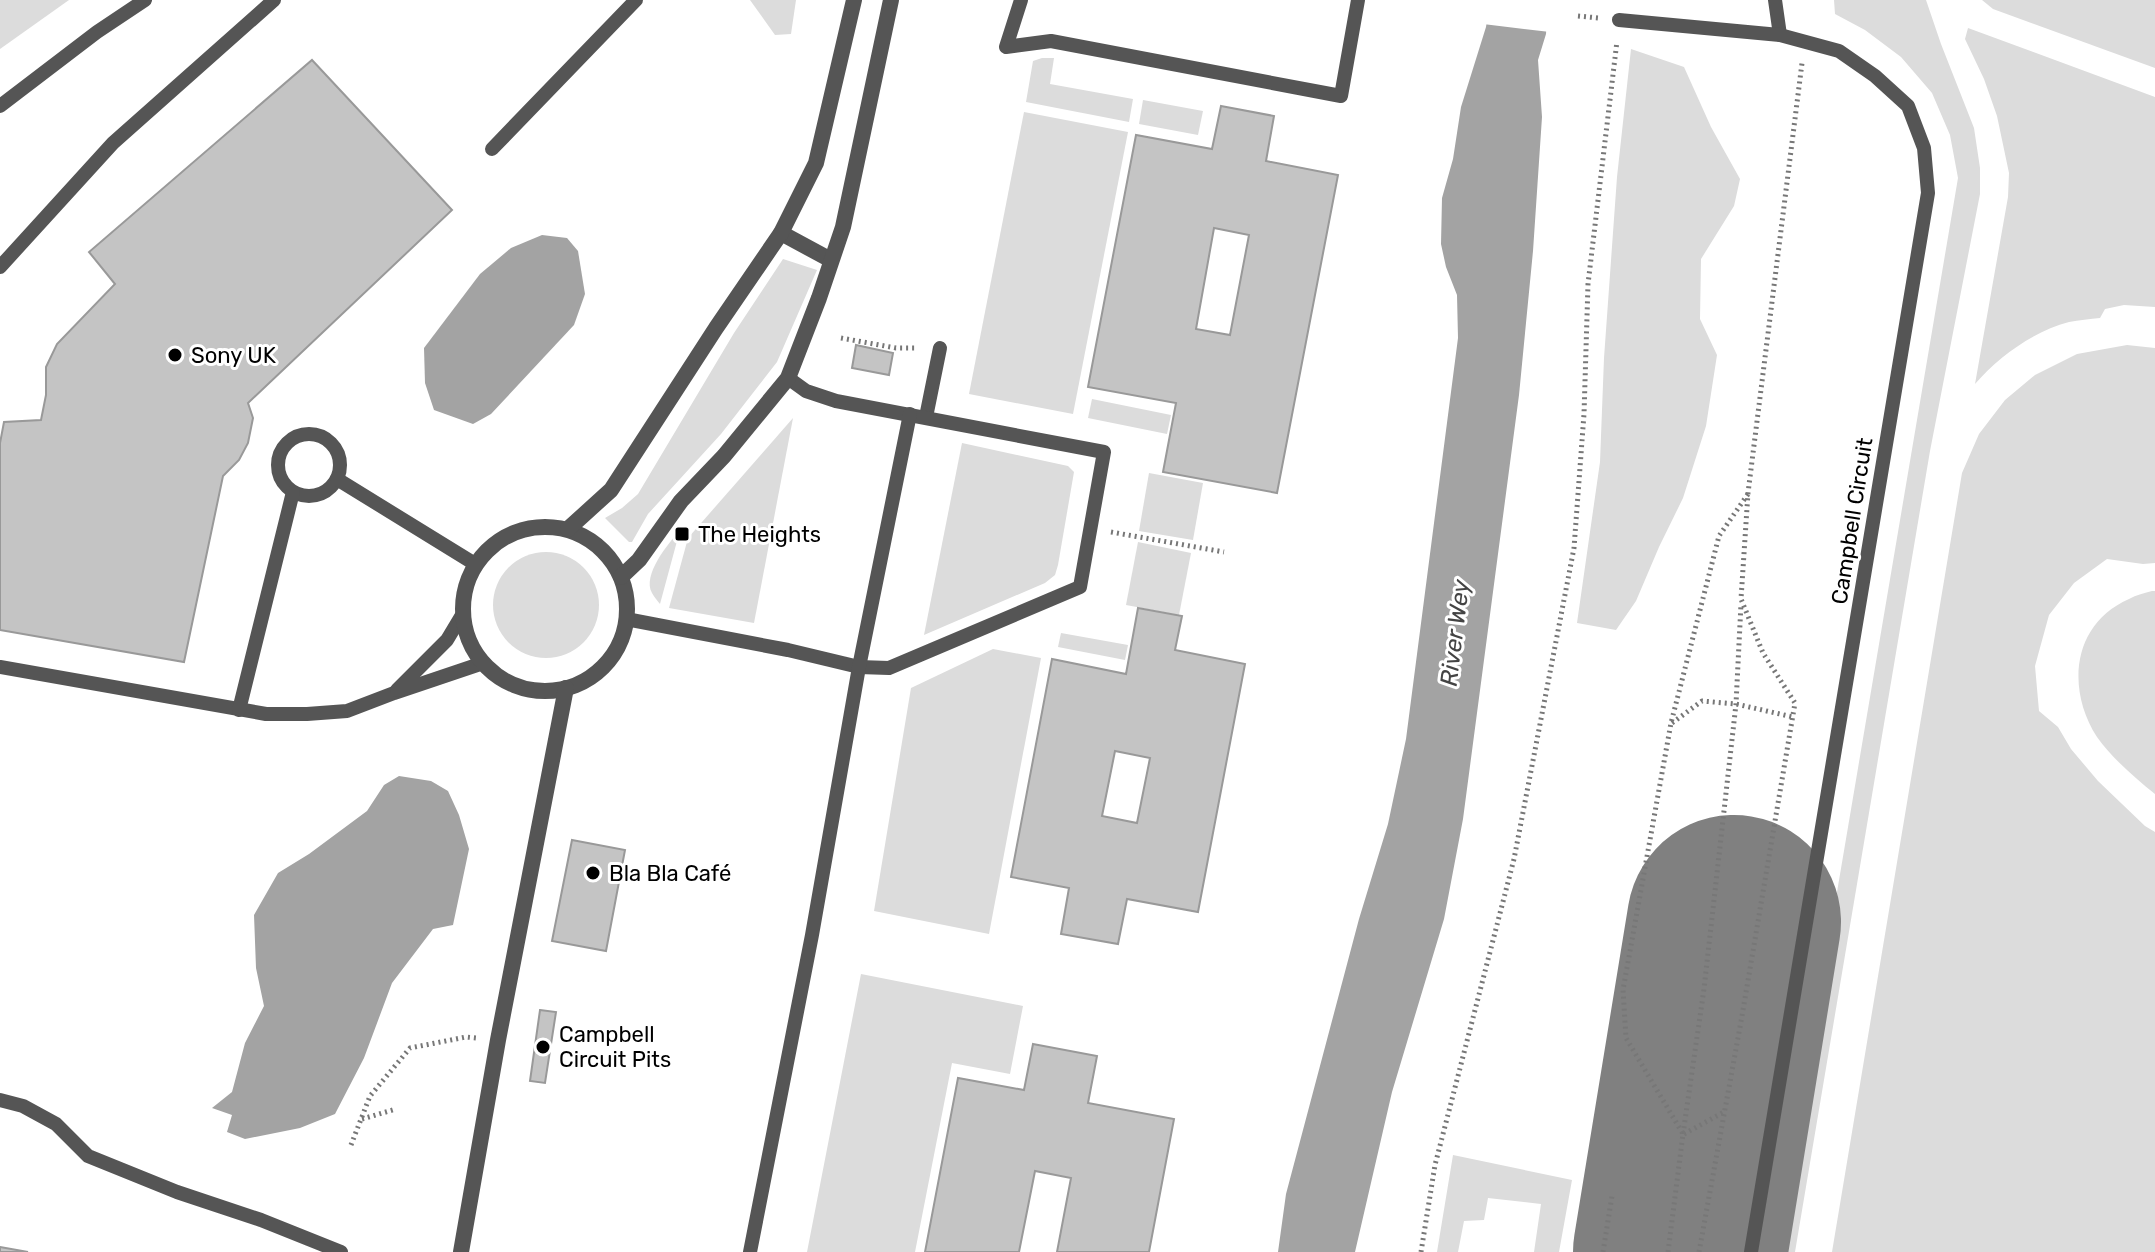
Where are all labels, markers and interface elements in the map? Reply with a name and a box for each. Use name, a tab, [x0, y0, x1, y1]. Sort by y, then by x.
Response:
place label: Sony UK	[191, 342, 276, 369]
marker: Sony UK	[166, 346, 184, 364]
street label: Campbell Circuit	[1825, 435, 1879, 606]
place label: The Heights	[698, 521, 821, 548]
marker: The Heights	[673, 525, 691, 543]
water label: River Wey	[1435, 577, 1476, 688]
place label: Bla Bla Café	[609, 860, 731, 887]
marker: Bla Bla Café	[584, 864, 602, 882]
place label: Campbell Circuit Pits	[559, 1021, 671, 1073]
marker: Campbell Circuit Pits	[534, 1038, 552, 1056]

